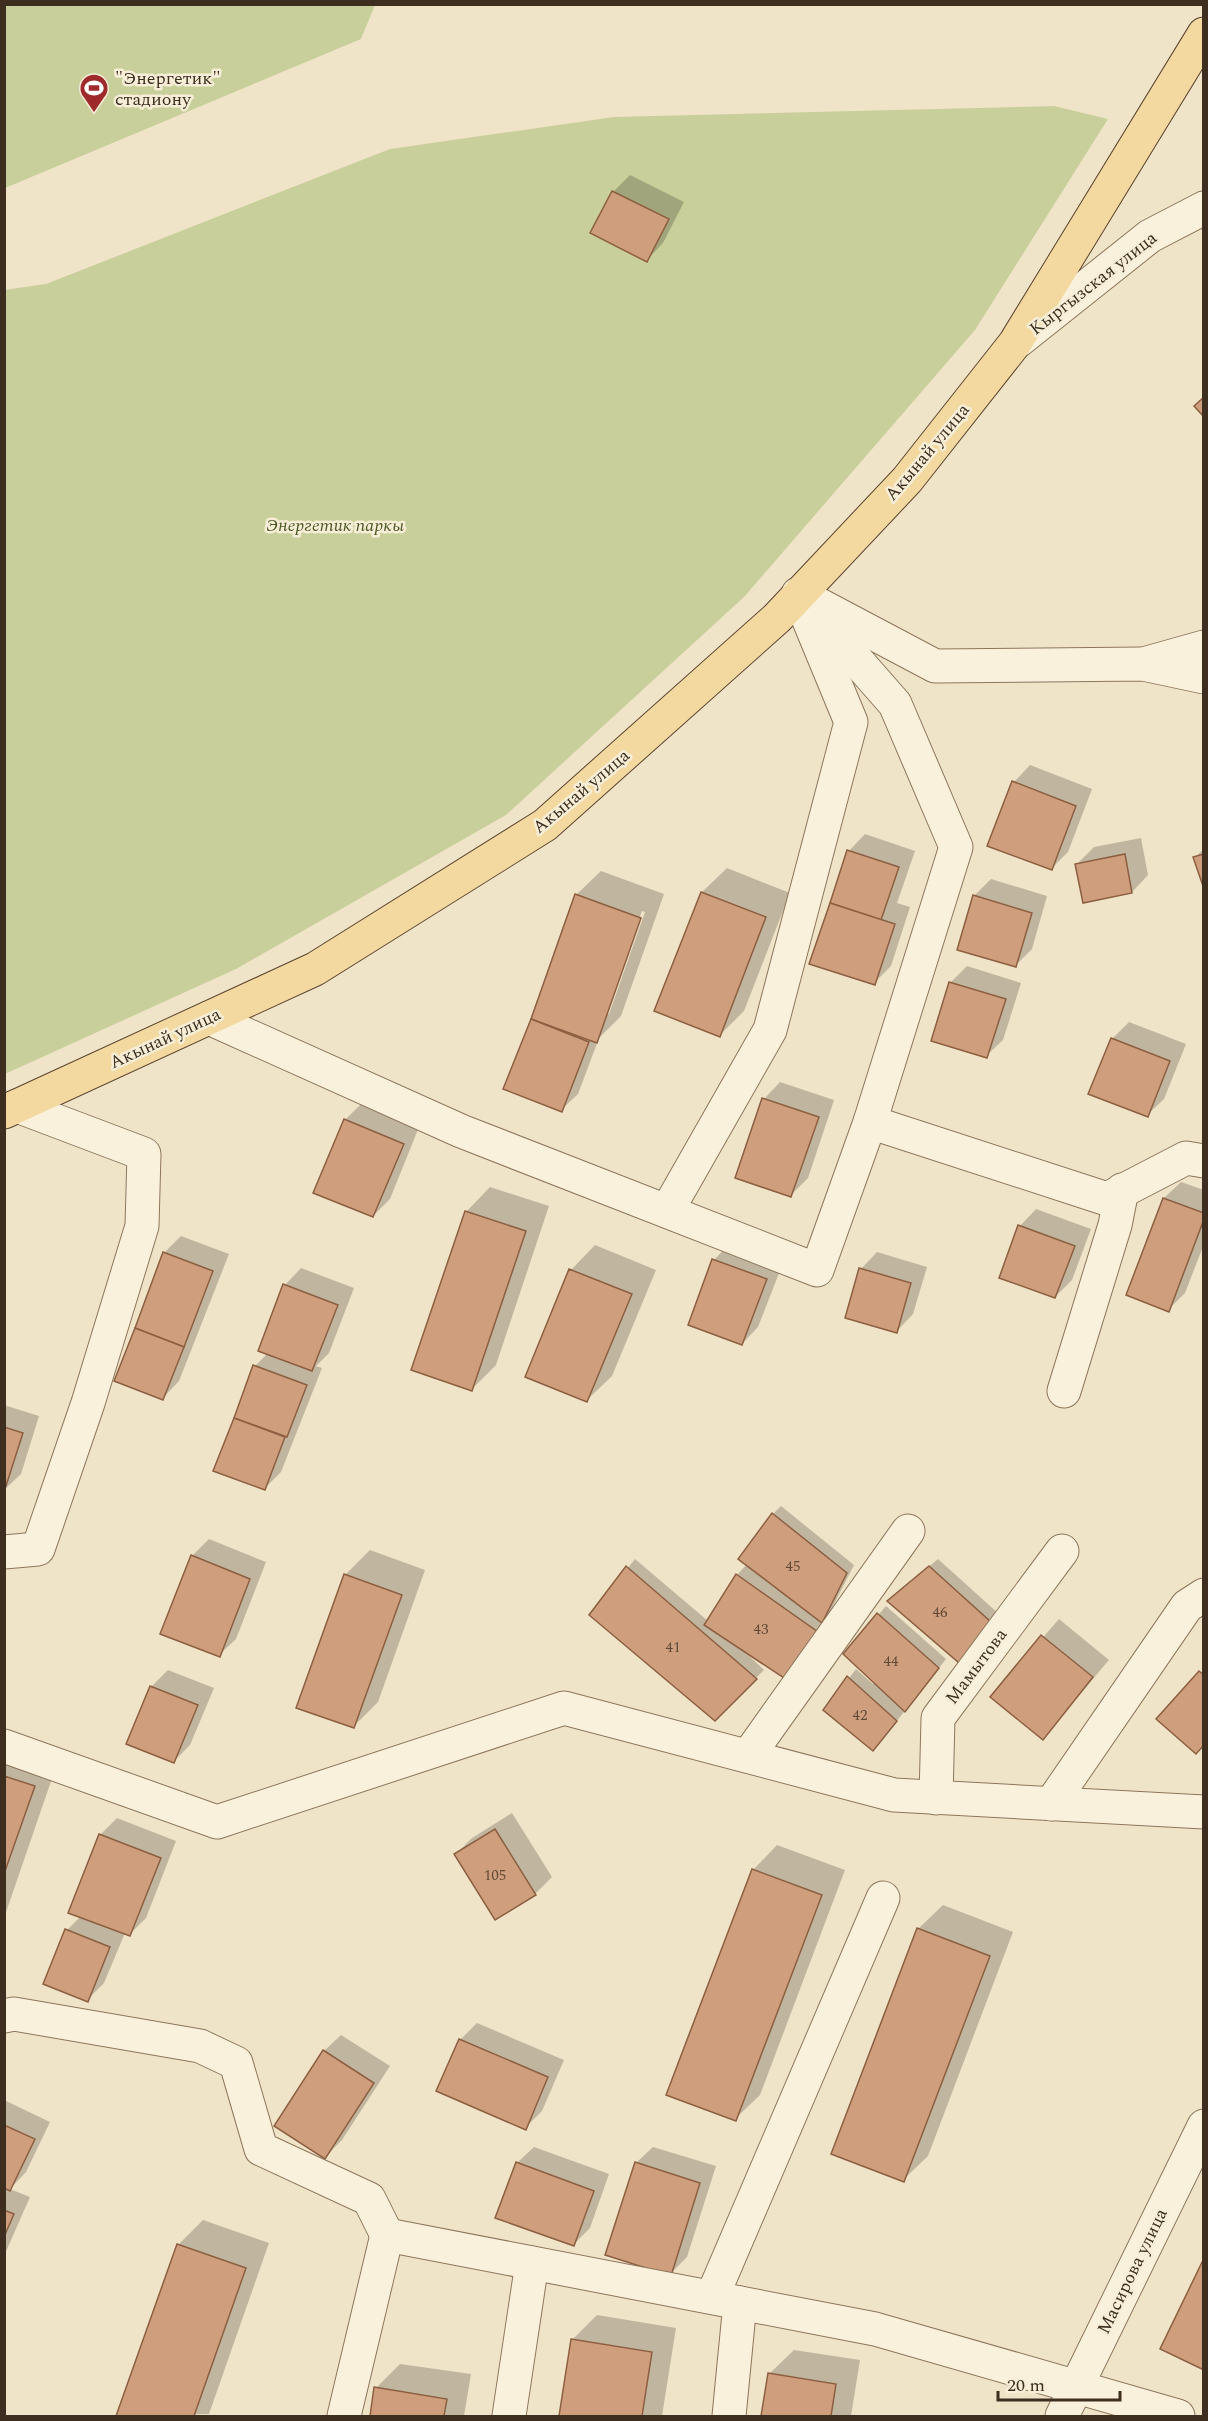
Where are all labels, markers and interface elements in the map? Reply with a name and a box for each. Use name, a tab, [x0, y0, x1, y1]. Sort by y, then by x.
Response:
place label: "Энергетик" стадиону	[115, 65, 220, 113]
sports icon: "Энергетик" стадиону	[78, 72, 110, 114]
street label: Кыргызская улица	[1024, 225, 1163, 342]
street label: Акынай улица	[878, 397, 976, 507]
park label: Энергетик паркы	[266, 512, 404, 539]
street label: Акынай улица	[527, 742, 636, 840]
street label: Акынай улица	[105, 1001, 226, 1076]
house number: 45	[785, 1555, 801, 1578]
house number: 46	[932, 1601, 948, 1624]
house number: 43	[753, 1618, 769, 1641]
street label: Мамытова	[939, 1623, 1014, 1710]
house number: 41	[665, 1636, 681, 1659]
house number: 44	[883, 1650, 899, 1673]
house number: 42	[852, 1704, 868, 1727]
house number: 105	[484, 1864, 506, 1887]
street label: Масирова улица	[1090, 2204, 1175, 2339]
scale bar	[998, 2364, 1120, 2402]
text: 20 m	[1007, 2372, 1045, 2399]

